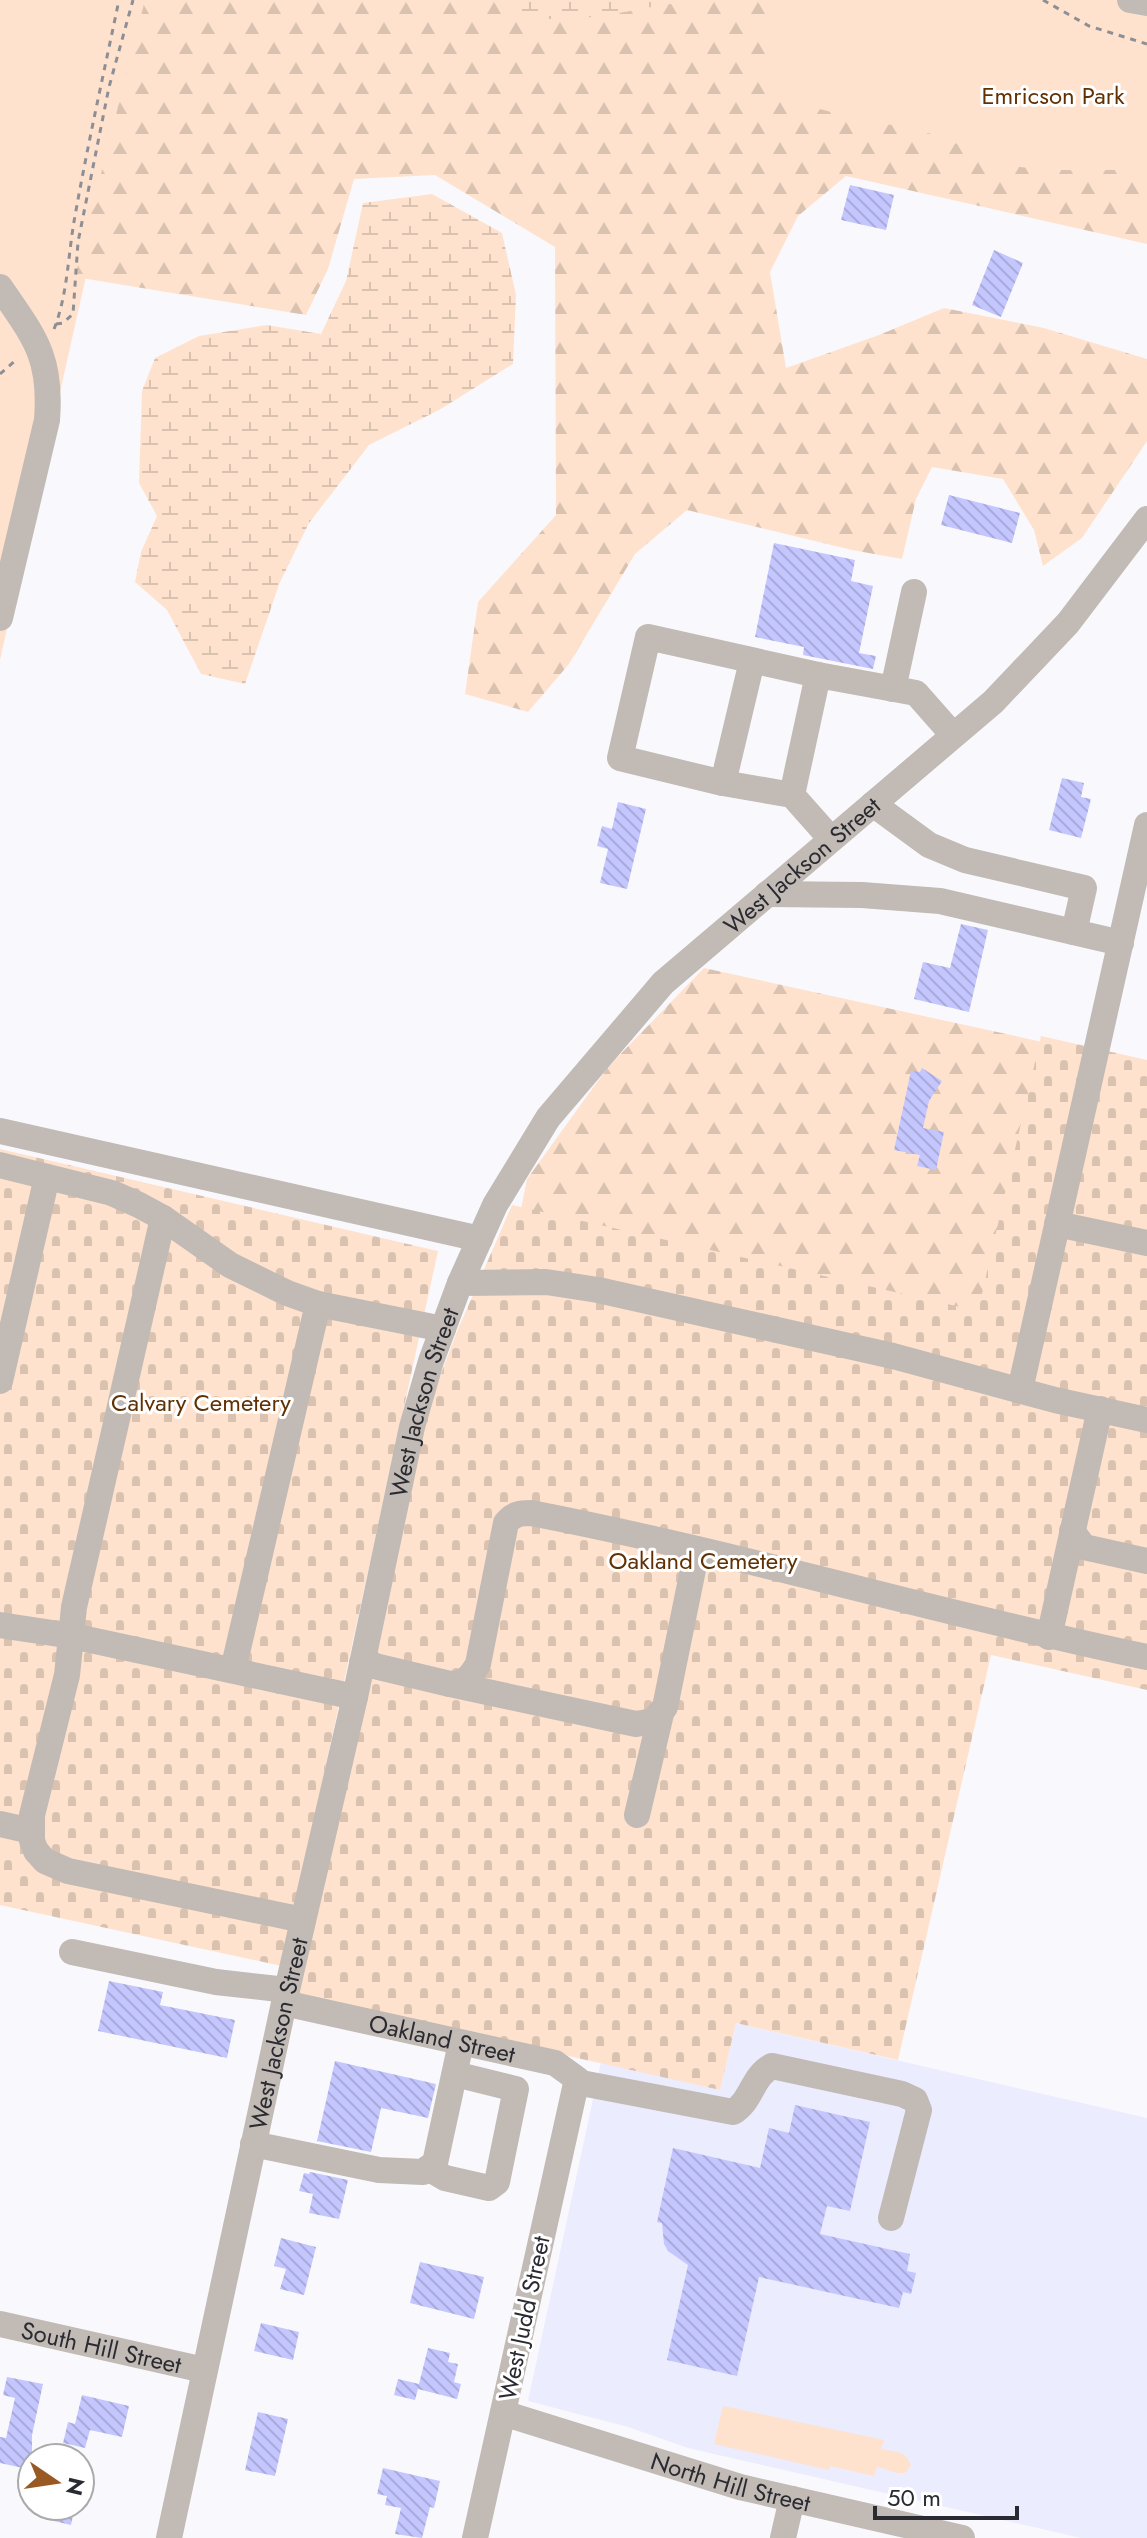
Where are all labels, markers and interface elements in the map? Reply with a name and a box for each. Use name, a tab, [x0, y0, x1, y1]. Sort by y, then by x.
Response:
park label: Emricson Park	[981, 78, 1125, 113]
street label: West Jackson Street	[716, 788, 888, 942]
street label: West Jackson Street	[380, 1302, 467, 1500]
park label: Calvary Cemetery	[111, 1385, 291, 1420]
park label: Oakland Cemetery	[608, 1543, 798, 1578]
street label: West Jackson Street	[240, 1934, 316, 2133]
street label: Oakland Street	[366, 2005, 519, 2071]
street label: West Judd Street	[490, 2232, 559, 2403]
street label: South Hill Street	[18, 2312, 185, 2382]
north arrow	[16, 2442, 96, 2522]
street label: North Hill Street	[646, 2443, 814, 2520]
scale bar	[875, 2470, 1017, 2520]
text: N	[58, 2474, 93, 2499]
text: 50 m	[887, 2480, 941, 2515]

